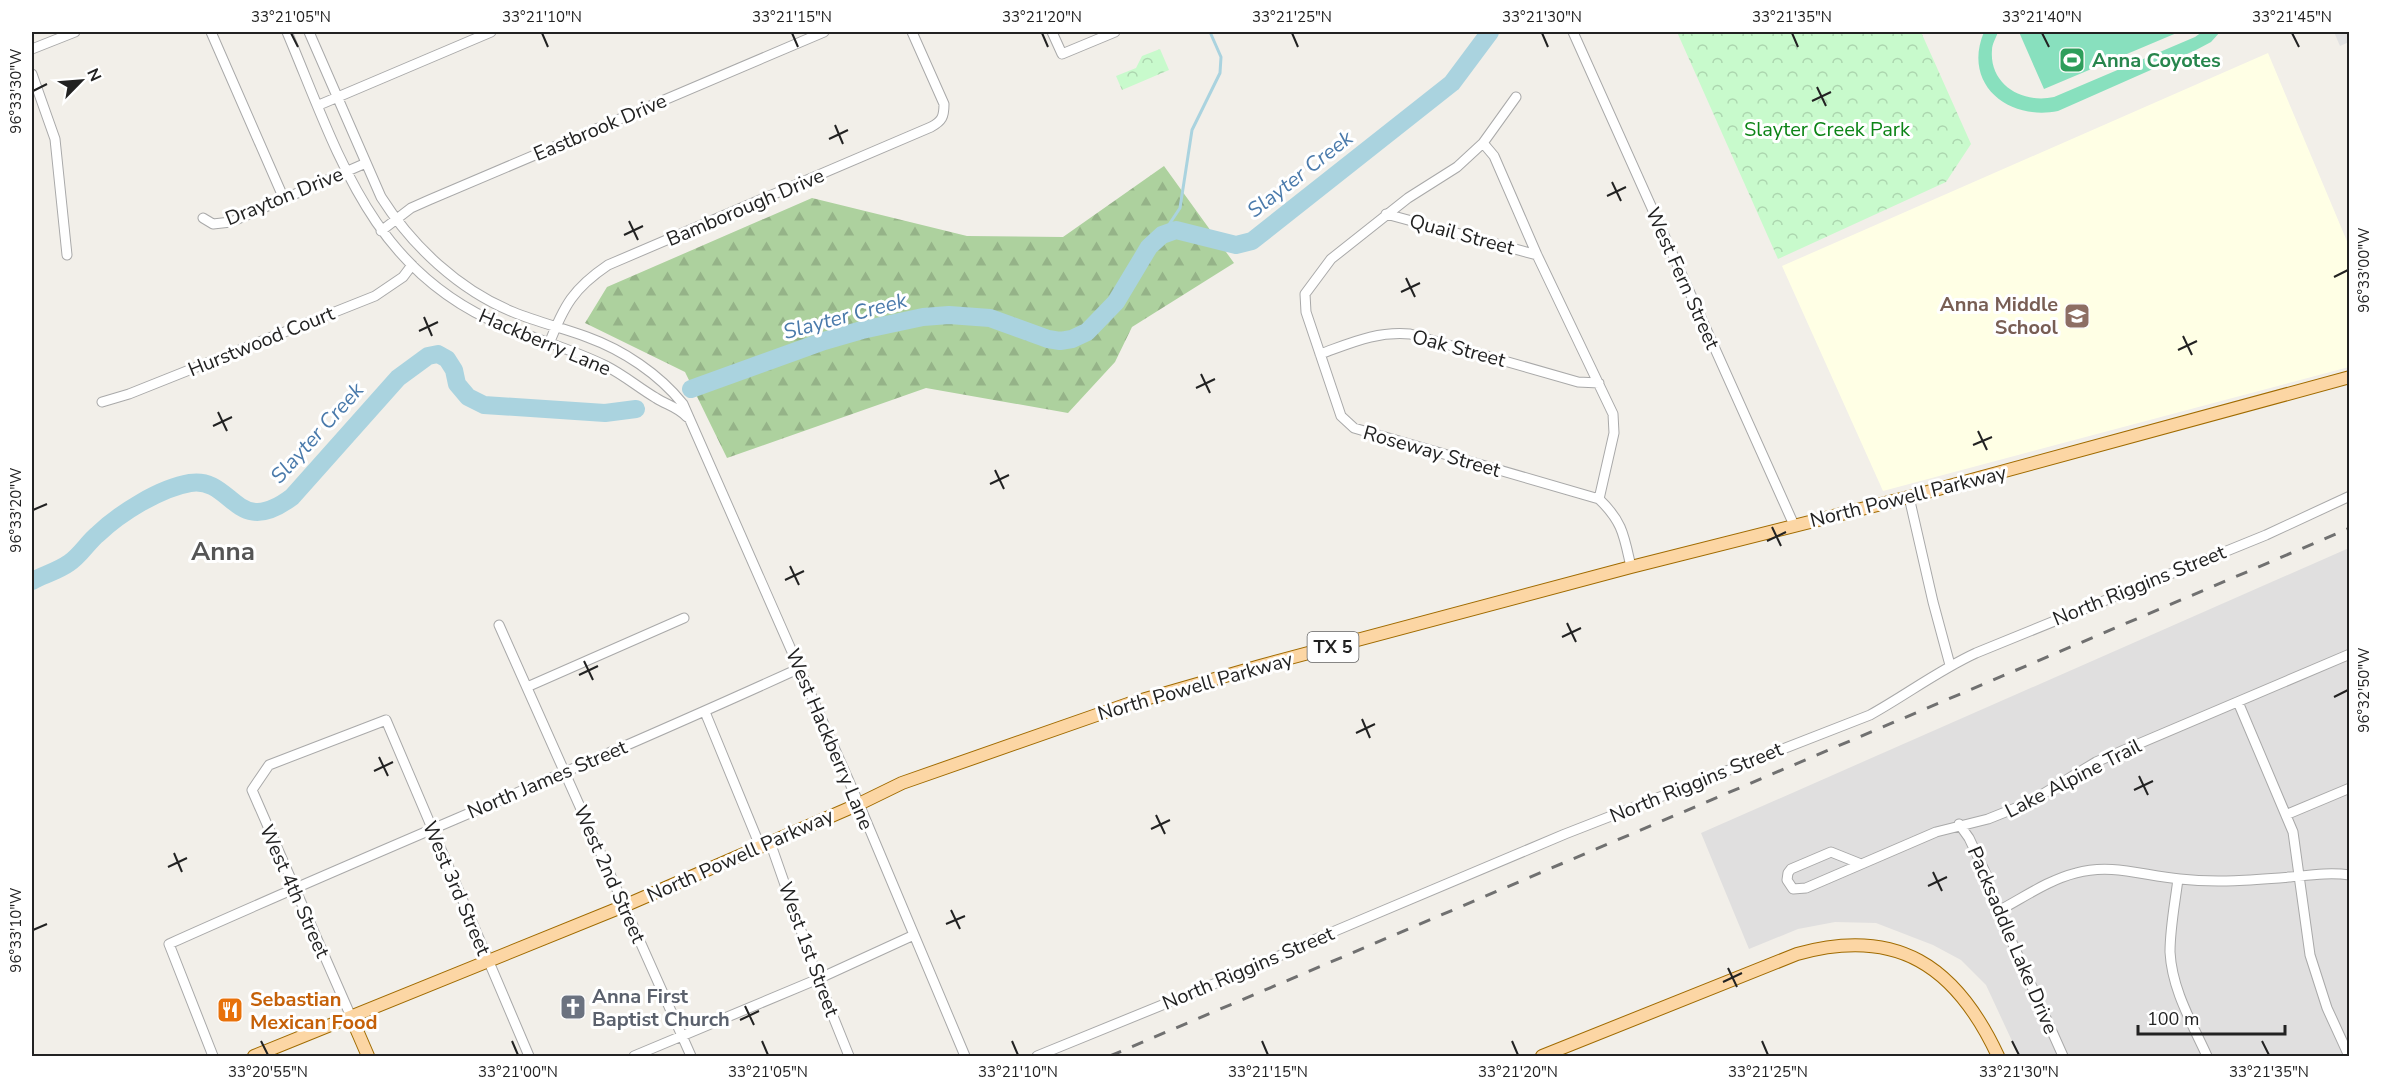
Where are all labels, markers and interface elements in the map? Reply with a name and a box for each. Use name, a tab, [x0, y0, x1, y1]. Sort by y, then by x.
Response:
text: 33°21'05"N	[251, 7, 331, 27]
text: 33°21'10"N	[502, 7, 582, 27]
text: 33°21'15"N	[752, 7, 832, 27]
text: 33°21'20"N	[1002, 7, 1082, 27]
text: 33°21'25"N	[1252, 7, 1332, 27]
text: 33°21'30"N	[1502, 7, 1582, 27]
text: 33°21'35"N	[1752, 7, 1832, 27]
text: 33°21'40"N	[2002, 7, 2082, 27]
text: 33°21'45"N	[2252, 7, 2332, 27]
sports icon: Anna Coyotes	[2057, 45, 2087, 75]
place label: Anna Coyotes	[2092, 47, 2221, 74]
text: 96°33'30"W	[6, 48, 26, 134]
north arrow	[51, 51, 111, 111]
text: N	[81, 65, 106, 85]
street label: Eastbrook Drive	[529, 87, 671, 168]
park label: Slayter Creek Park	[1744, 116, 1911, 143]
water label: Slayter Creek	[1241, 124, 1359, 224]
street label: Drayton Drive	[221, 161, 347, 232]
street label: Bamborough Drive	[662, 162, 828, 253]
street label: West Fern Street	[1639, 203, 1726, 354]
street label: Quail Street	[1406, 208, 1518, 262]
text: 96°33'00"W	[2354, 227, 2374, 313]
water label: Slayter Creek	[780, 286, 910, 346]
place label: Anna Middle School	[1940, 291, 2059, 341]
street label: Hurstwood Court	[184, 299, 339, 383]
school or university icon: Anna Middle School	[2062, 301, 2092, 331]
street label: Hackberry Lane	[475, 302, 615, 382]
street label: Oak Street	[1409, 323, 1510, 374]
water label: Slayter Creek	[264, 376, 370, 490]
street label: Roseway Street	[1360, 419, 1505, 484]
street label: North Powell Parkway	[1807, 459, 2010, 534]
text: 96°33'20"W	[6, 467, 26, 553]
district label: Anna	[191, 534, 255, 569]
street label: North Riggins Street	[2049, 538, 2230, 632]
road number: TX 5	[1308, 632, 1358, 662]
street label: West Hackberry Lane	[779, 644, 880, 834]
street label: North Powell Parkway	[1095, 646, 1296, 727]
text: 96°32'50"W	[2354, 647, 2374, 733]
street label: Lake Alpine Trail	[2000, 732, 2146, 824]
street label: North James Street	[463, 733, 632, 825]
street label: North Riggins Street	[1606, 735, 1787, 829]
street label: West 2nd Street	[567, 801, 652, 948]
street label: North Powell Parkway	[643, 802, 838, 909]
street label: West 3rd Street	[416, 817, 497, 960]
street label: West 4th Street	[253, 820, 336, 963]
street label: Packsaddle Lake Drive	[1961, 842, 2064, 1038]
street label: West 1st Street	[772, 878, 846, 1021]
text: 96°33'10"W	[6, 887, 26, 973]
street label: North Riggins Street	[1158, 920, 1339, 1017]
place label: Anna First Baptist Church	[592, 983, 730, 1033]
place label: Sebastian Mexican Food	[250, 986, 378, 1036]
church icon: Anna First Baptist Church	[558, 992, 588, 1022]
restaurant icon: Sebastian Mexican Food	[215, 995, 245, 1025]
scale bar	[2138, 998, 2285, 1036]
text: 100 m	[2147, 1007, 2199, 1031]
text: 33°20'55"N	[228, 1062, 308, 1082]
text: 33°21'00"N	[478, 1062, 558, 1082]
text: 33°21'05"N	[728, 1062, 808, 1082]
text: 33°21'10"N	[978, 1062, 1058, 1082]
text: 33°21'15"N	[1228, 1062, 1308, 1082]
text: 33°21'20"N	[1478, 1062, 1558, 1082]
text: 33°21'25"N	[1728, 1062, 1808, 1082]
text: 33°21'30"N	[1979, 1062, 2059, 1082]
text: 33°21'35"N	[2229, 1062, 2309, 1082]

